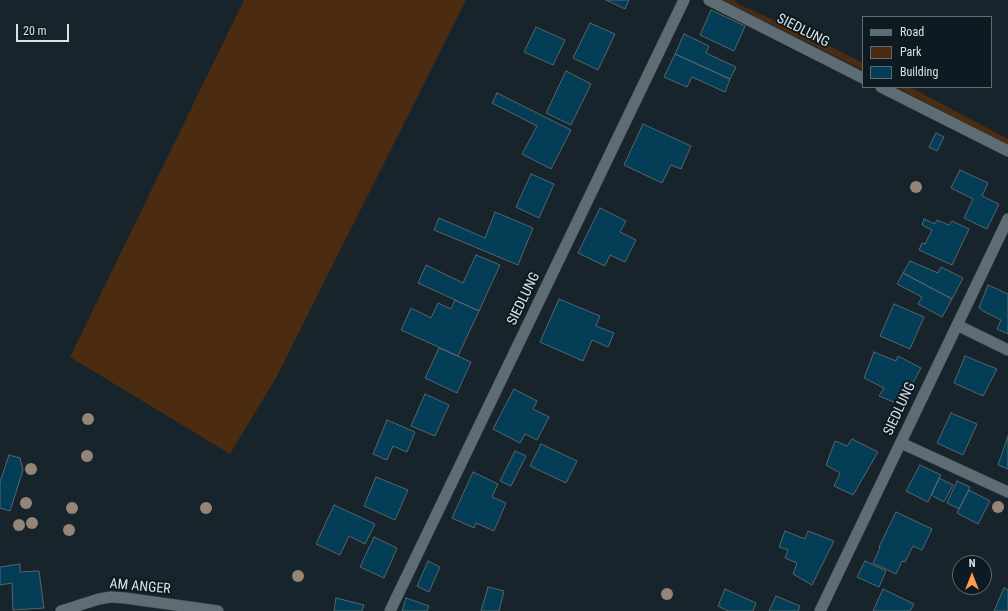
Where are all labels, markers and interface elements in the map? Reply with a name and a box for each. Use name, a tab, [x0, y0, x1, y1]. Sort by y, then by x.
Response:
street label: SIEDLUNG	[774, 11, 832, 51]
scale bar	[18, 16, 71, 42]
legend	[862, 16, 992, 88]
text: 20 m	[23, 24, 47, 38]
text: Road	[900, 25, 924, 39]
text: Park	[900, 45, 921, 59]
text: Building	[900, 65, 938, 79]
street label: SIEDLUNG	[504, 270, 544, 328]
street label: SIEDLUNG	[880, 380, 920, 438]
north arrow	[952, 555, 992, 595]
text: N	[969, 557, 975, 570]
street label: AM ANGER	[109, 576, 171, 598]

